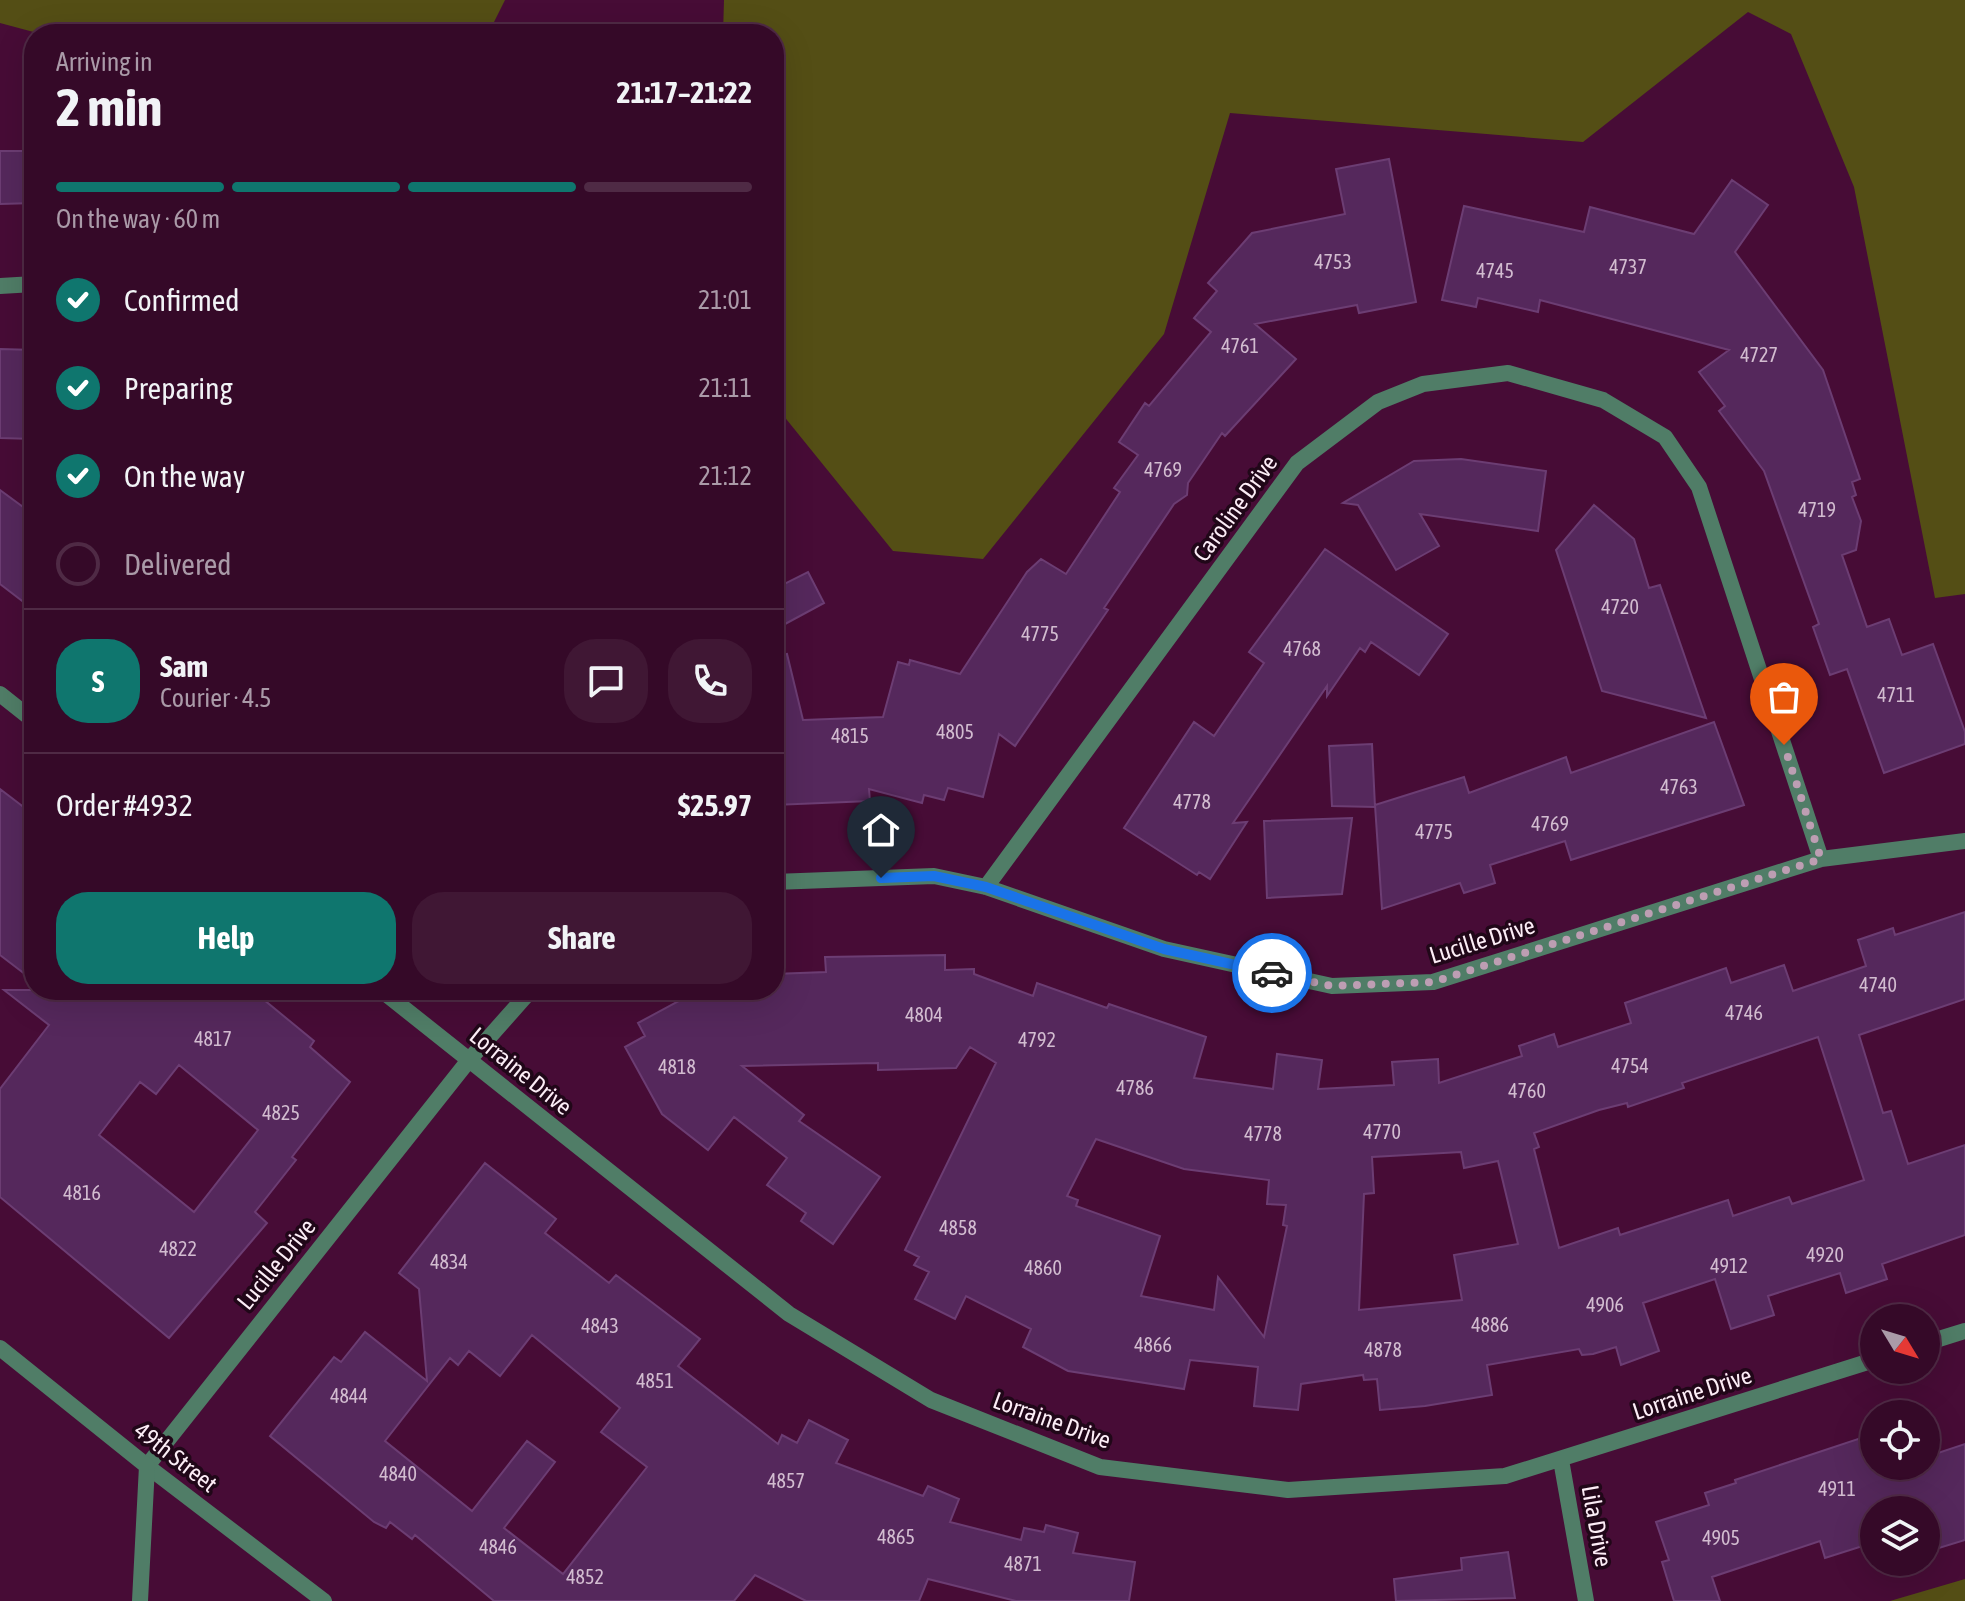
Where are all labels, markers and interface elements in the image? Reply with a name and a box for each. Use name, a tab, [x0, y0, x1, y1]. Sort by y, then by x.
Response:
text: Arriving in	[56, 47, 153, 77]
text: 21:17–21:22	[617, 75, 752, 109]
text: 2 min	[56, 77, 162, 137]
text: On the way · 60 m	[56, 204, 220, 234]
house number: 4753	[1314, 250, 1352, 273]
house number: 4737	[1609, 255, 1647, 278]
house number: 4745	[1476, 259, 1514, 282]
icon: check	[56, 278, 100, 322]
text: Confirmed	[124, 283, 239, 317]
text: 21:01	[698, 285, 752, 315]
house number: 4761	[1221, 334, 1259, 357]
house number: 4727	[1740, 343, 1778, 366]
icon: check	[56, 366, 100, 410]
text: Preparing	[124, 371, 233, 405]
text: 21:11	[698, 373, 752, 403]
street label: Caroline Drive	[1187, 450, 1283, 566]
icon: check	[56, 454, 100, 498]
house number: 4769	[1144, 458, 1182, 481]
text: On the way	[124, 459, 245, 493]
text: 21:12	[698, 461, 752, 491]
house number: 4719	[1798, 498, 1836, 521]
text: Delivered	[124, 547, 232, 581]
house number: 4720	[1601, 595, 1639, 618]
house number: 4775	[1021, 622, 1059, 645]
house number: 4768	[1283, 637, 1321, 660]
button: chat	[564, 639, 648, 723]
button: phone	[668, 639, 752, 723]
text: Sam	[160, 649, 208, 683]
pin	[1750, 663, 1818, 745]
text: S	[92, 664, 104, 698]
icon: bag	[1762, 675, 1806, 719]
text: Courier · 4.5	[160, 683, 271, 713]
house number: 4711	[1877, 683, 1915, 706]
house number: 4805	[936, 720, 974, 743]
house number: 4815	[831, 724, 869, 747]
house number: 4763	[1660, 775, 1698, 798]
text: Order #4932	[56, 788, 193, 822]
text: $25.97	[678, 788, 752, 822]
house number: 4778	[1173, 790, 1211, 813]
pin	[847, 796, 915, 878]
icon: home	[859, 808, 903, 852]
house number: 4769	[1531, 812, 1569, 835]
house number: 4775	[1415, 820, 1453, 843]
button: Help	[56, 892, 396, 984]
button: Share	[412, 892, 752, 984]
street label: Lucille Drive	[1426, 911, 1538, 969]
courier	[1232, 933, 1312, 1013]
icon: car	[1250, 951, 1294, 995]
house number: 4740	[1859, 973, 1897, 996]
house number: 4746	[1725, 1001, 1763, 1024]
house number: 4804	[905, 1003, 943, 1026]
street label: Lorraine Drive	[465, 1022, 577, 1120]
house number: 4817	[194, 1027, 232, 1050]
house number: 4792	[1018, 1028, 1056, 1051]
house number: 4754	[1611, 1054, 1649, 1077]
house number: 4818	[658, 1055, 696, 1078]
house number: 4786	[1116, 1076, 1154, 1099]
house number: 4760	[1508, 1079, 1546, 1102]
house number: 4825	[262, 1101, 300, 1124]
house number: 4770	[1363, 1120, 1401, 1143]
house number: 4778	[1244, 1122, 1282, 1145]
house number: 4816	[63, 1181, 101, 1204]
street label: Lucille Drive	[231, 1213, 321, 1315]
house number: 4858	[939, 1216, 977, 1239]
house number: 4822	[159, 1237, 197, 1260]
house number: 4920	[1806, 1243, 1844, 1266]
house number: 4834	[430, 1250, 468, 1273]
house number: 4912	[1710, 1254, 1748, 1277]
house number: 4860	[1024, 1256, 1062, 1279]
house number: 4906	[1586, 1293, 1624, 1316]
north arrow	[1860, 1304, 1940, 1384]
map controls	[1860, 1304, 1940, 1576]
house number: 4886	[1471, 1313, 1509, 1336]
house number: 4843	[581, 1314, 619, 1337]
house number: 4866	[1134, 1333, 1172, 1356]
house number: 4878	[1364, 1338, 1402, 1361]
street label: Lorraine Drive	[1629, 1361, 1755, 1425]
house number: 4851	[636, 1369, 674, 1392]
house number: 4844	[330, 1384, 368, 1407]
street label: Lorraine Drive	[989, 1386, 1115, 1454]
button: locate	[1860, 1400, 1940, 1480]
street label: 49th Street	[129, 1416, 223, 1498]
house number: 4840	[379, 1462, 417, 1485]
house number: 4857	[767, 1469, 805, 1492]
house number: 4911	[1818, 1477, 1856, 1500]
street label: Lila Drive	[1577, 1483, 1617, 1569]
button: layers	[1860, 1496, 1940, 1576]
house number: 4865	[877, 1525, 915, 1548]
house number: 4905	[1702, 1526, 1740, 1549]
house number: 4846	[479, 1535, 517, 1558]
house number: 4871	[1004, 1552, 1042, 1575]
house number: 4852	[566, 1565, 604, 1588]

